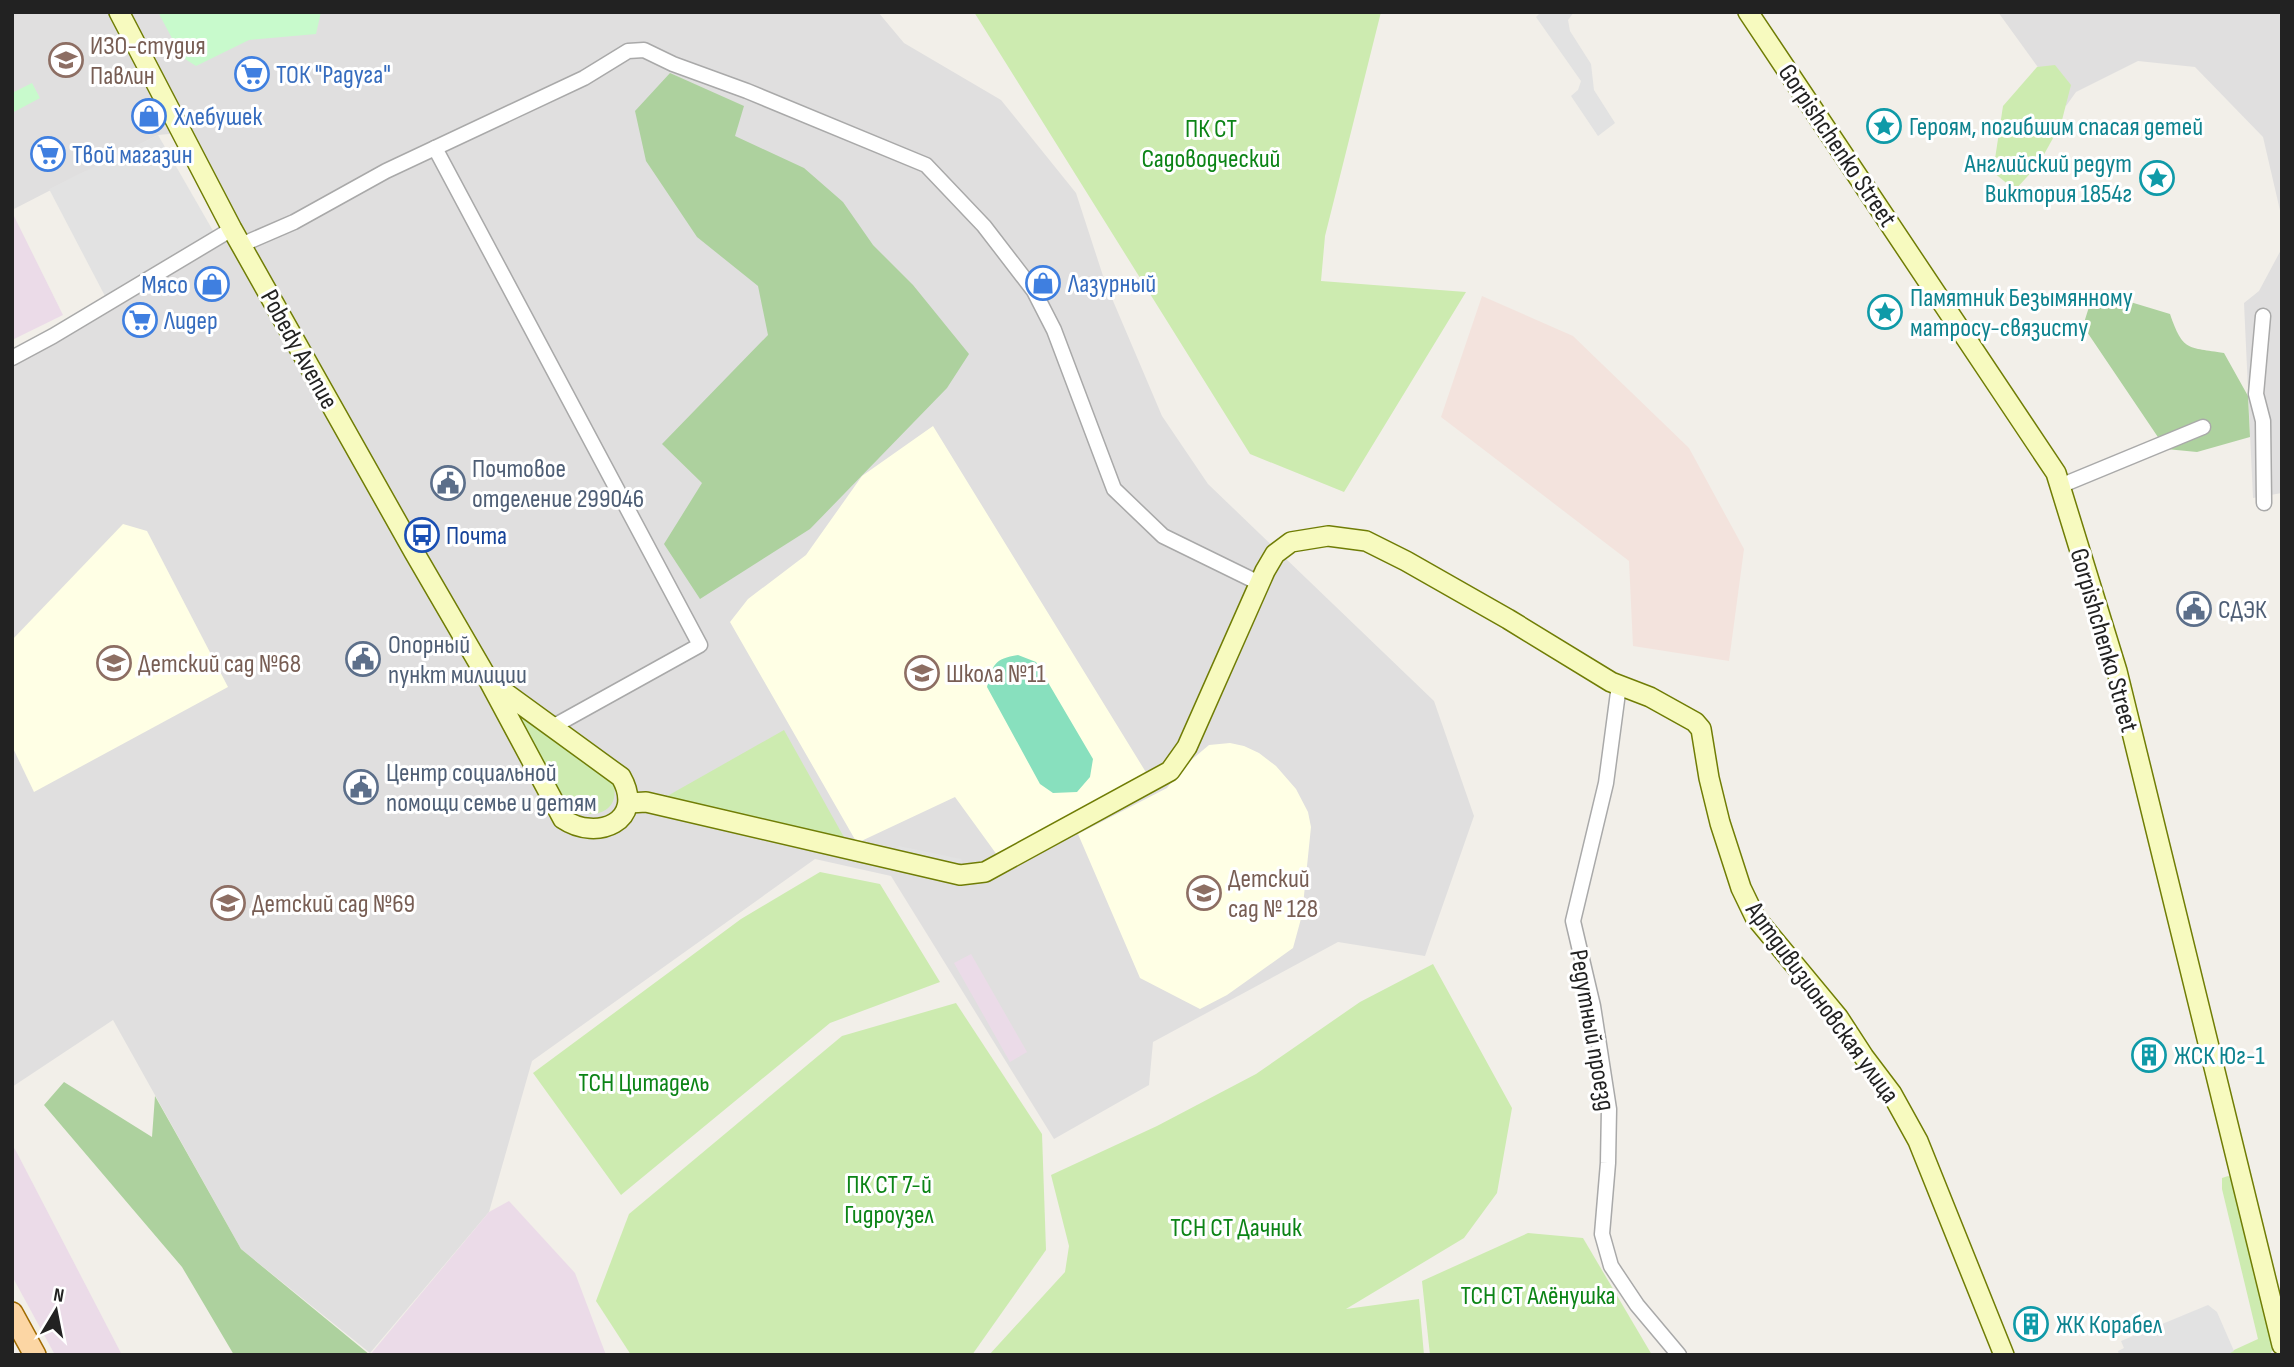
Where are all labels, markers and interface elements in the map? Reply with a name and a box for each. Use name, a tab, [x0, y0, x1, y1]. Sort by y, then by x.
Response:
place label: ИЗО-студия Павлин	[90, 31, 206, 92]
school or university icon: ИЗО-студия Павлин	[47, 41, 85, 79]
supermarket icon: ТОК "Радуга"	[233, 55, 271, 93]
street label: Gorpishchenko Street	[1771, 59, 1903, 233]
place label: ТОК "Радуга"	[276, 60, 391, 91]
shop icon: Хлебушек	[130, 97, 168, 135]
place label: Хлебушек	[173, 102, 263, 133]
place icon: Героям, погибшим спасая детей	[1865, 107, 1903, 145]
place label: Героям, погибшим спасая детей	[1909, 112, 2203, 143]
park label: ПК СТ Садоводческий	[1142, 114, 1280, 175]
supermarket icon: Твой магазин	[29, 135, 67, 173]
place label: Твой магазин	[72, 140, 193, 171]
place label: Английский редут Виктория 1854г	[1963, 149, 2132, 210]
place icon: Английский редут Виктория 1854г	[2138, 159, 2176, 197]
shop icon: Лазурный	[1024, 264, 1062, 302]
shop icon: Мясо	[193, 265, 231, 303]
place label: Лазурный	[1067, 269, 1156, 300]
place label: Мясо	[141, 270, 188, 301]
place label: Памятник Безымянному матросу-связисту	[1910, 283, 2133, 344]
street label: Pobedy Avenue	[253, 285, 344, 415]
place icon: Памятник Безымянному матросу-связисту	[1866, 293, 1904, 331]
supermarket icon: Лидер	[121, 301, 159, 339]
place label: Лидер	[163, 306, 218, 337]
place label: Почтовое отделение 299046	[472, 454, 644, 515]
public building icon: Почтовое отделение 299046	[429, 464, 467, 502]
bus stop icon: Почта	[403, 516, 441, 554]
place label: Почта	[446, 521, 507, 552]
street label: Gorpishchenko Street	[2063, 545, 2145, 736]
public building icon: СДЭК	[2175, 590, 2213, 628]
place label: СДЭК	[2218, 595, 2267, 626]
place label: Опорный пункт милиции	[388, 630, 527, 691]
public building icon: Опорный пункт милиции	[344, 640, 382, 678]
school or university icon: Детский сад №68	[95, 644, 133, 682]
place label: Детский сад №68	[138, 649, 301, 680]
school or university icon: Школа №11	[903, 654, 941, 692]
place label: Школа №11	[946, 659, 1046, 690]
place label: Центр социальной помощи семье и детям	[386, 758, 597, 819]
public building icon: Центр социальной помощи семье и детям	[342, 768, 380, 806]
place label: Детский сад № 128	[1228, 864, 1318, 925]
school or university icon: Детский сад № 128	[1185, 874, 1223, 912]
school or university icon: Детский сад №69	[209, 884, 247, 922]
place label: Детский сад №69	[252, 889, 415, 920]
street label: Артдивизионовская улица	[1738, 895, 1905, 1109]
street label: Редутный проезд	[1562, 947, 1621, 1113]
building icon: ЖСК Юг-1	[2130, 1036, 2168, 1074]
place label: ЖСК Юг-1	[2174, 1041, 2265, 1072]
park label: ТСН Цитадель	[578, 1068, 710, 1099]
park label: ПК СТ 7-й Гидроузел	[844, 1170, 935, 1231]
park label: ТСН СТ Дачник	[1170, 1213, 1302, 1244]
north arrow	[21, 1276, 91, 1346]
park label: ТСН СТ Алёнушка	[1460, 1281, 1616, 1312]
text: N	[52, 1284, 66, 1308]
building icon: ЖК Корабел	[2012, 1305, 2050, 1343]
place label: ЖК Корабел	[2056, 1310, 2163, 1341]

